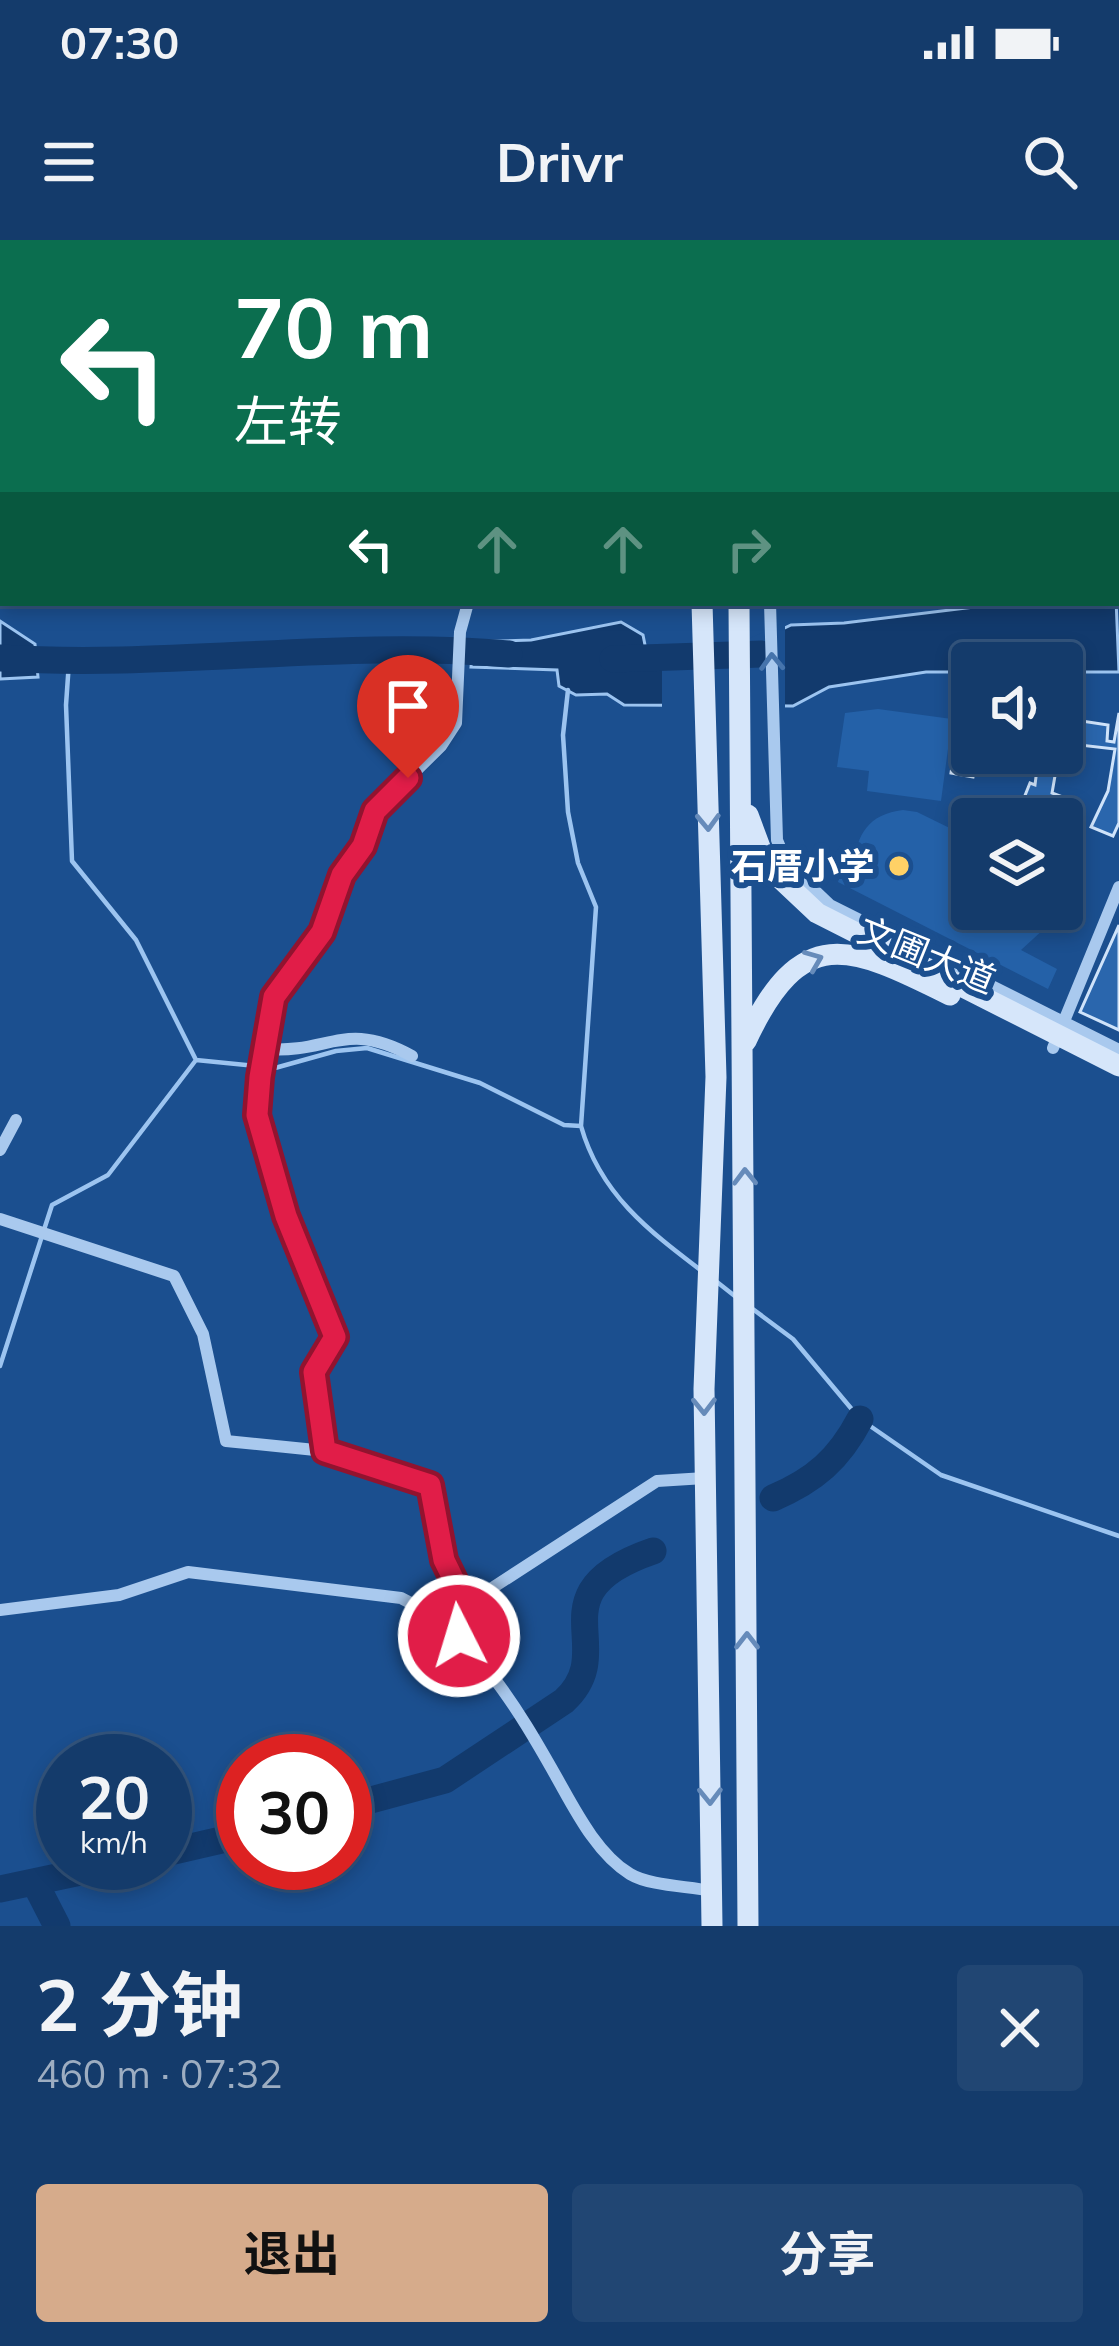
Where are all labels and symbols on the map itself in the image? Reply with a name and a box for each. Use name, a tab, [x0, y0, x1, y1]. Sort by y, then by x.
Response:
one-way arrow	[759, 652, 785, 671]
pin	[357, 655, 459, 778]
one-way arrow	[695, 813, 721, 832]
place label: 石厝小学	[731, 843, 875, 888]
marker: 石厝小学	[886, 853, 912, 879]
street label: 文圃大道	[852, 907, 1002, 1002]
one-way arrow	[802, 950, 823, 974]
one-way arrow	[732, 1167, 758, 1185]
one-way arrow	[691, 1398, 717, 1416]
position arrow	[396, 1573, 522, 1699]
one-way arrow	[734, 1631, 760, 1649]
speed limit sign: 30	[216, 1734, 372, 1890]
one-way arrow	[697, 1788, 723, 1806]

